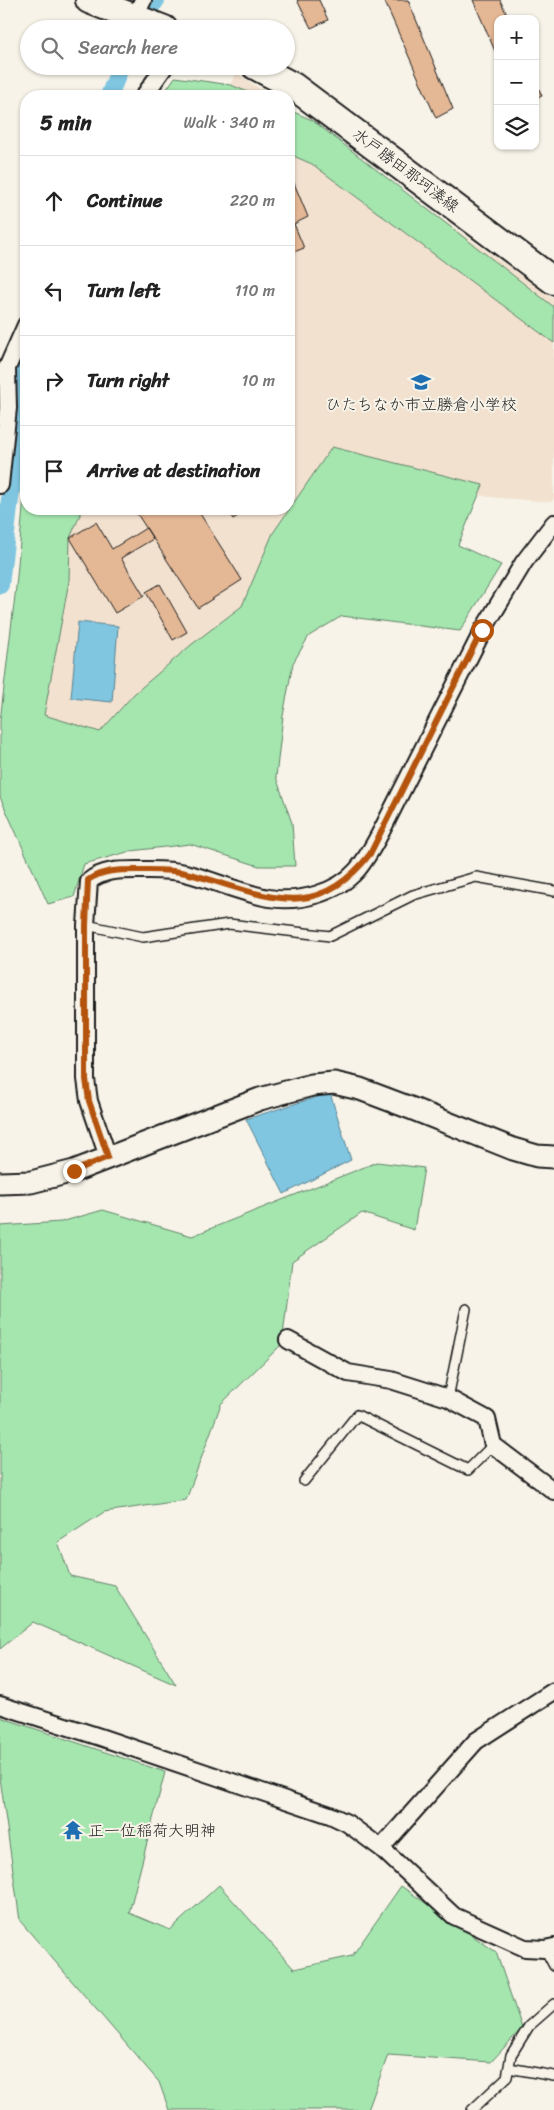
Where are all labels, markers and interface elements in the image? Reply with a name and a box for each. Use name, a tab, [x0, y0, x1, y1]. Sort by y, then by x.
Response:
map controls	[494, 15, 539, 150]
button: +	[494, 15, 539, 60]
search box	[20, 20, 295, 75]
text: Search here	[78, 31, 178, 64]
icon: search	[38, 34, 66, 62]
button: −	[494, 60, 539, 105]
text: 5 min	[40, 104, 92, 142]
button: layers	[494, 105, 539, 150]
text: Walk · 340 m	[184, 108, 275, 137]
street label: 水戸勝田那珂湊線	[346, 120, 466, 220]
text: Continue	[87, 184, 163, 217]
text: 220 m	[230, 186, 275, 215]
icon: ahead	[40, 187, 68, 215]
text: Turn left	[87, 274, 160, 307]
text: 110 m	[235, 276, 275, 305]
icon: left	[40, 277, 68, 305]
text: Turn right	[87, 364, 169, 397]
text: 10 m	[242, 366, 275, 395]
icon: right	[40, 367, 68, 395]
school or university icon: ひたちなか市立勝倉小学校	[410, 371, 432, 393]
place label: ひたちなか市立勝倉小学校	[325, 390, 517, 419]
text: Arrive at destination	[87, 454, 260, 487]
icon: arrive	[40, 457, 68, 485]
route start	[471, 619, 494, 642]
route end	[63, 1160, 86, 1183]
place label: 正一位稲荷大明神	[88, 1816, 216, 1845]
temple icon: 正一位稲荷大明神	[62, 1819, 84, 1841]

